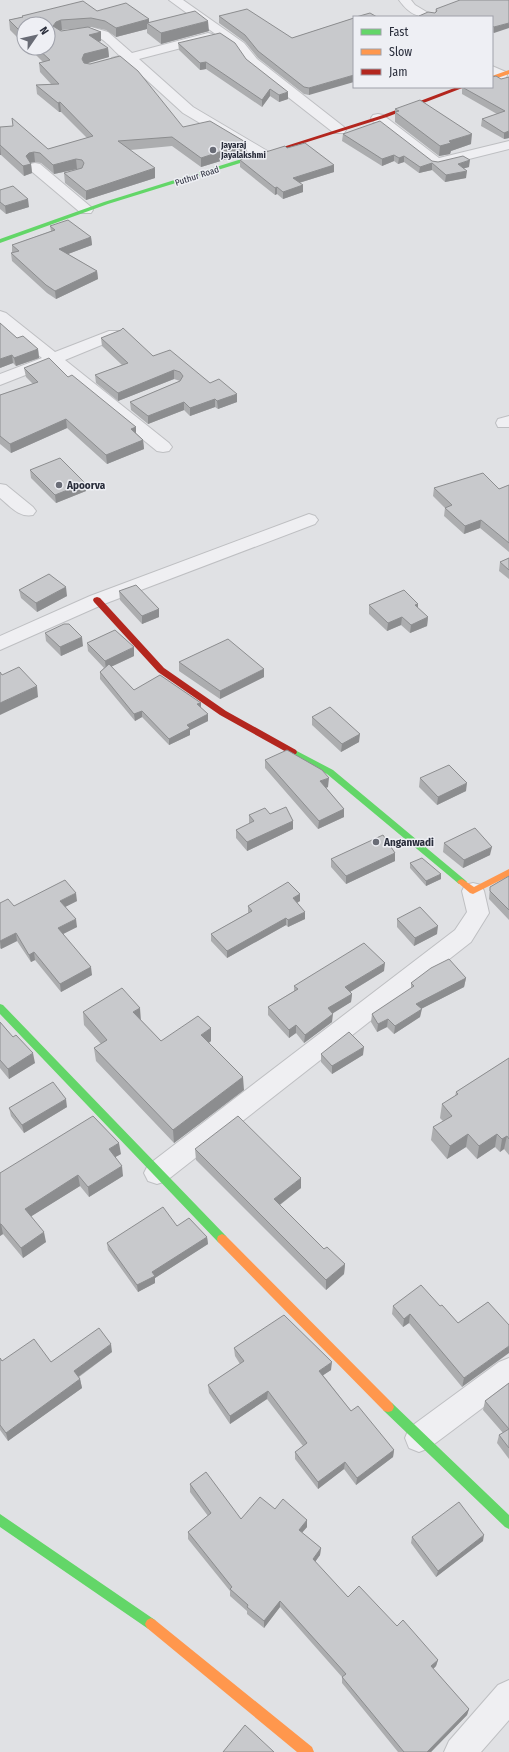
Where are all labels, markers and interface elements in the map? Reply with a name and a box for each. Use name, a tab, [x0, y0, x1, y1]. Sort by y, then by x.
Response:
north arrow	[16, 16, 56, 56]
legend	[353, 16, 493, 88]
text: N	[37, 24, 51, 37]
text: Fast	[389, 25, 408, 39]
text: Slow	[389, 45, 412, 59]
text: Jam	[389, 65, 407, 79]
place label: Jayaraj Jayalakshmi	[220, 140, 266, 160]
marker: Jayaraj Jayalakshmi	[208, 145, 218, 155]
street label: Puthur Road	[174, 164, 220, 188]
place label: Apoorva	[66, 479, 106, 492]
marker: Apoorva	[54, 480, 64, 490]
place label: Anganwadi	[383, 836, 434, 849]
marker: Anganwadi	[371, 837, 381, 847]

